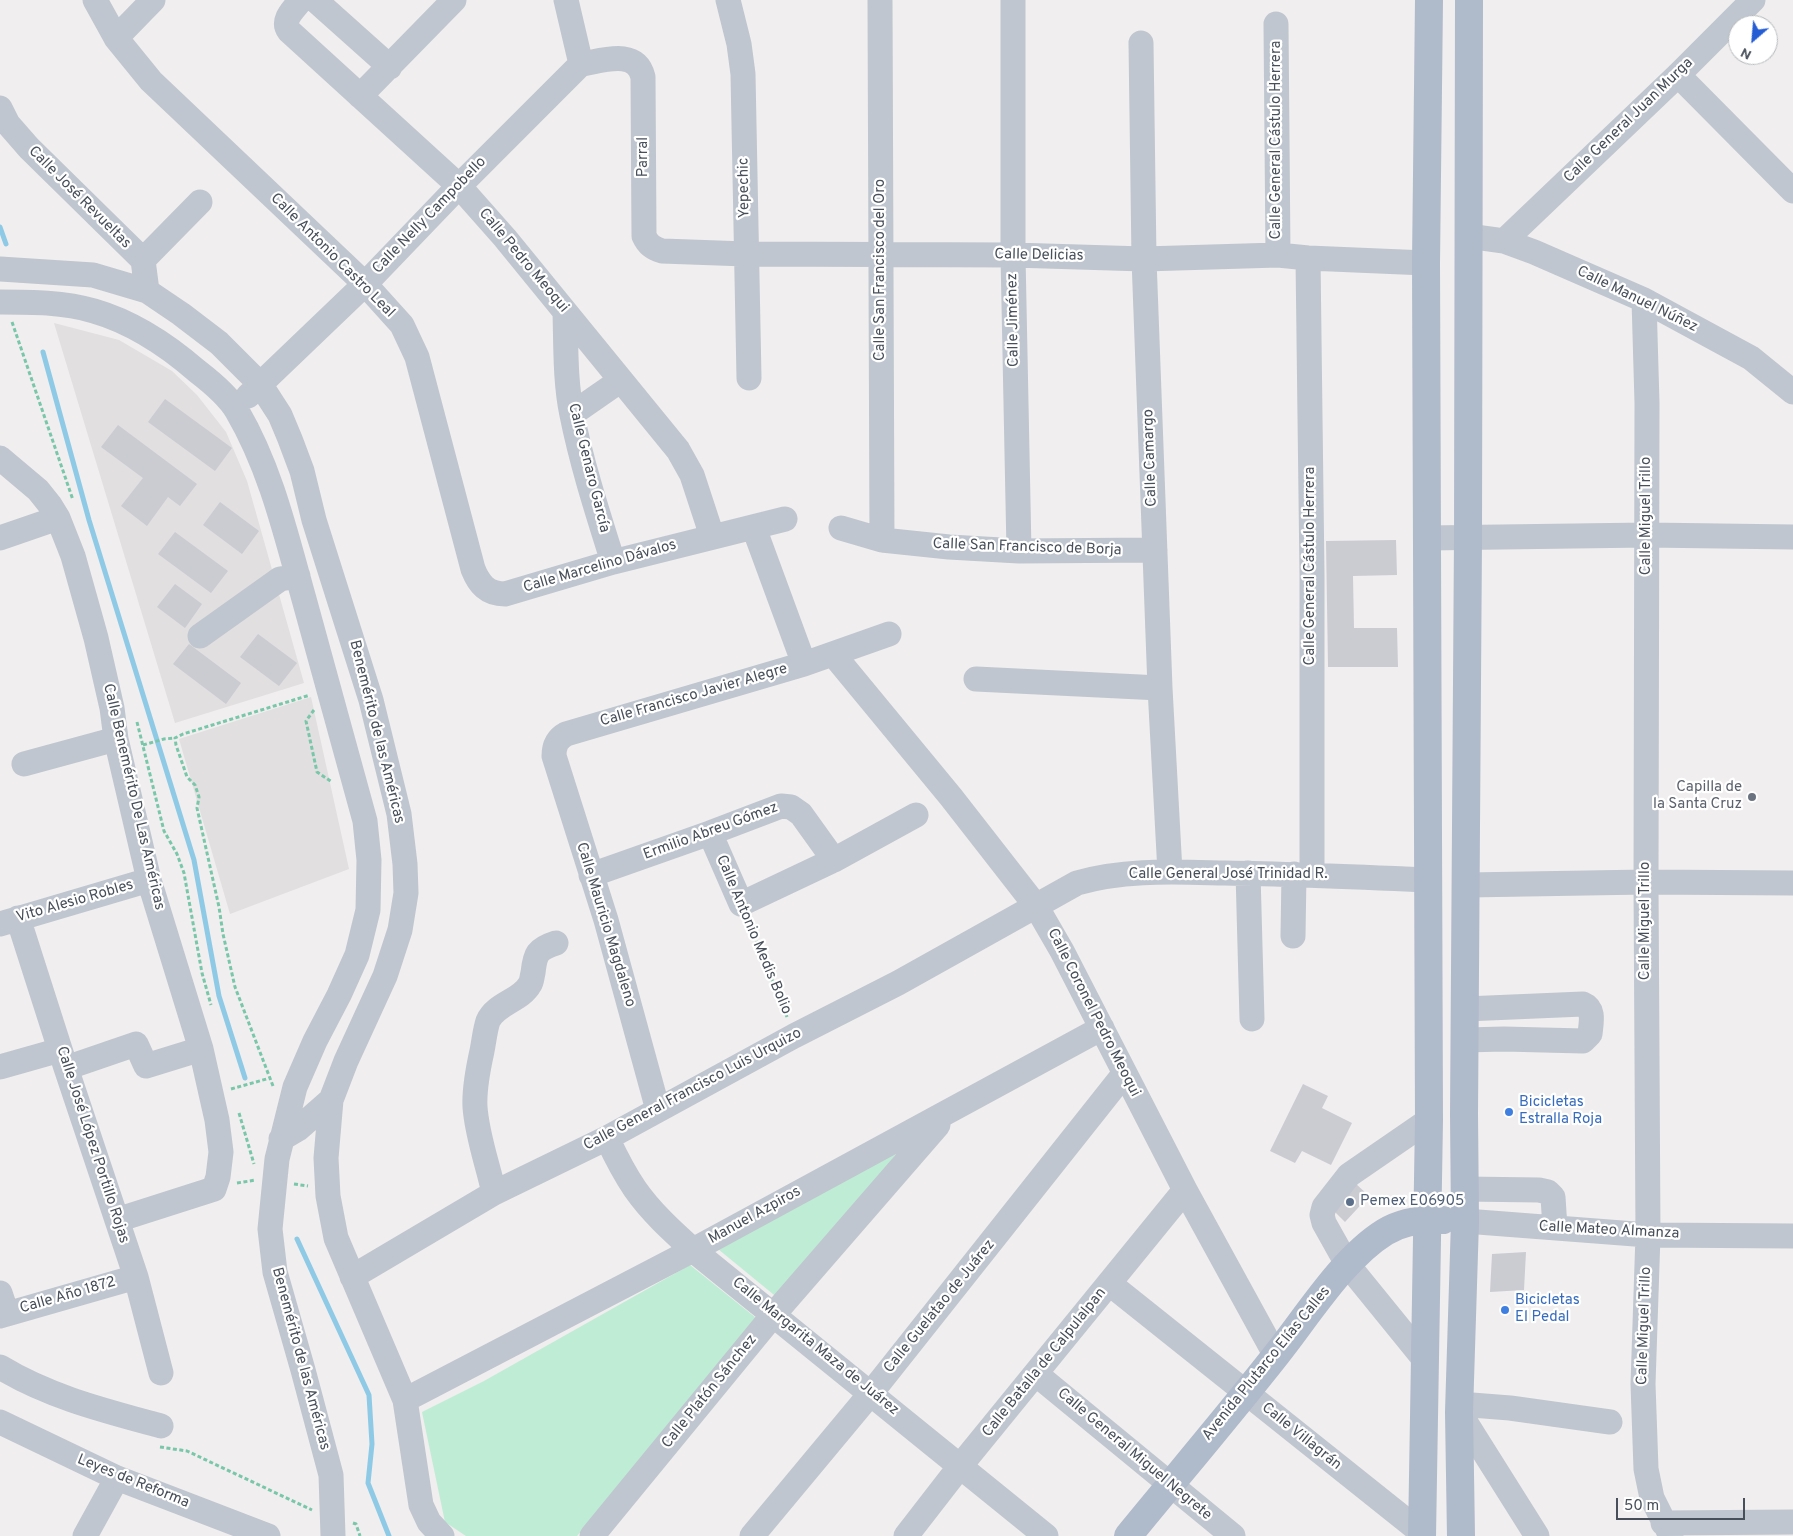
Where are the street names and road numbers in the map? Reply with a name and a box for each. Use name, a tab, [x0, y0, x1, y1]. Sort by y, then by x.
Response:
street label: Calle General Cástulo Herrera	[1268, 40, 1286, 240]
street label: Calle General Juan Murga	[1561, 55, 1697, 187]
street label: Parral	[635, 137, 653, 177]
street label: Calle José Revueltas	[24, 143, 134, 253]
street label: Calle Nelly Campobello	[369, 154, 491, 278]
street label: Yepechic	[735, 157, 755, 219]
street label: Calle San Francisco del Oro	[872, 179, 890, 361]
street label: Calle Antonio Castro Leal	[266, 190, 398, 322]
street label: Calle Pedro Meoqui	[474, 205, 572, 317]
street label: Calle Delicias	[994, 246, 1084, 266]
street label: Calle Manuel Núñez	[1574, 263, 1700, 337]
street label: Calle Jiménez	[1004, 273, 1024, 367]
street label: Calle Genaro García	[563, 401, 613, 535]
street label: Calle Camargo	[1140, 409, 1162, 507]
street label: Calle Miguel Trillo	[1638, 457, 1656, 575]
street label: Calle General Cástulo Herrera	[1302, 466, 1320, 666]
street label: Calle San Francisco de Borja	[932, 536, 1122, 560]
street label: Calle Marcelino Dávalos	[521, 537, 679, 597]
street label: Benemérito de las Américas	[344, 638, 408, 826]
street label: Calle Francisco Javier Alegre	[598, 661, 790, 731]
street label: Calle Benemérito De Las Américas	[98, 682, 168, 912]
street label: Ermilio Abreu Gómez	[641, 799, 781, 865]
street label: Calle Mauricio Magdaleno	[571, 840, 639, 1010]
street label: Calle Antonio Medis Bolio	[711, 853, 795, 1017]
street label: Calle Miguel Trillo	[1637, 862, 1655, 980]
street label: Calle General José Trinidad R.	[1128, 866, 1328, 884]
street label: Vito Alesio Robles	[14, 877, 136, 927]
street label: Calle Coronel Pedro Meoqui	[1043, 926, 1143, 1100]
street label: Calle General Francisco Luis Urquizo	[581, 1025, 805, 1155]
street label: Calle José López Portillo Rojas	[52, 1044, 132, 1246]
street label: Manuel Azpiros	[706, 1183, 804, 1249]
street label: Calle Mateo Almanza	[1538, 1218, 1680, 1244]
street label: Calle Guelatao de Juárez	[881, 1237, 999, 1377]
street label: Benemérito de las Américas	[267, 1266, 333, 1452]
street label: Calle Miguel Trillo	[1634, 1266, 1656, 1386]
street label: Calle Año 1872	[18, 1274, 118, 1318]
street label: Calle Margarita Maza de Juárez	[728, 1274, 902, 1420]
street label: Avenida Plutarco Elías Calles	[1199, 1283, 1335, 1445]
street label: Calle Batalla de Calpulalpan	[979, 1285, 1111, 1441]
street label: Calle Platón Sánchez	[659, 1331, 761, 1453]
street label: Calle General Miguel Negrete	[1053, 1385, 1215, 1525]
street label: Calle Villagrán	[1258, 1399, 1344, 1475]
street label: Leyes de Reforma	[74, 1451, 192, 1513]

